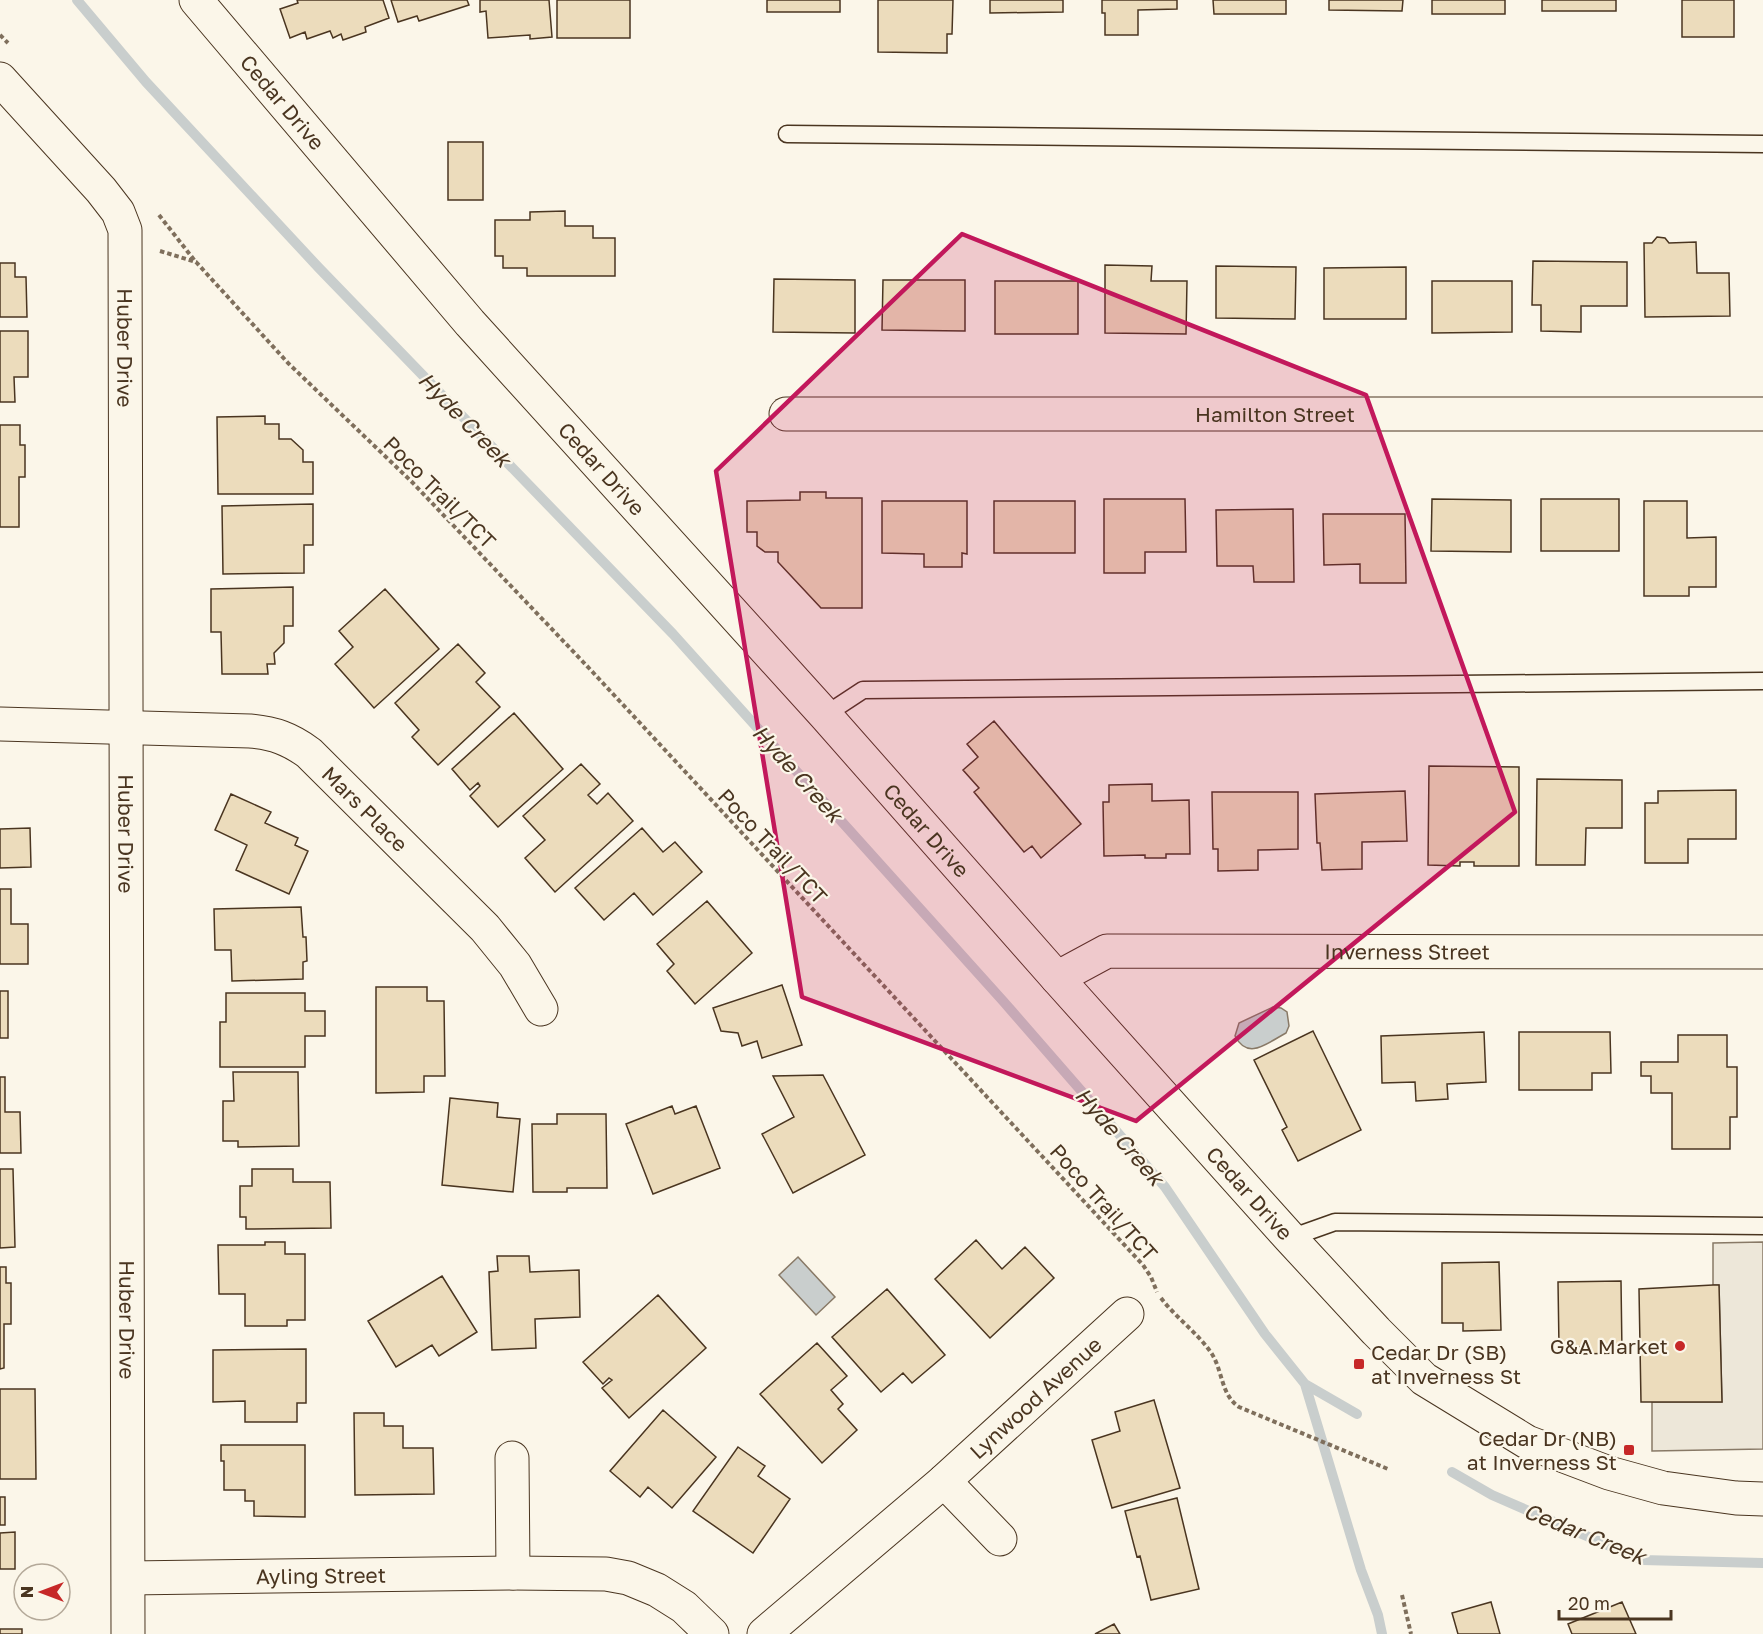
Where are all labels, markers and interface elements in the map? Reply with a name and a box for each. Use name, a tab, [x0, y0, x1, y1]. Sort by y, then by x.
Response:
street label: Cedar Drive	[235, 49, 330, 155]
street label: Huber Drive	[112, 288, 138, 408]
water label: Hyde Creek	[413, 366, 519, 474]
street label: Hamilton Street	[1195, 401, 1355, 427]
street label: Cedar Drive	[553, 417, 651, 521]
street label: Poco Trail/TCT	[378, 430, 502, 554]
water label: Hyde Creek	[747, 719, 850, 829]
street label: Mars Place	[317, 761, 413, 857]
street label: Huber Drive	[113, 774, 139, 894]
street label: Cedar Drive	[878, 778, 975, 883]
street label: Poco Trail/TCT	[713, 783, 833, 909]
street label: Inverness Street	[1324, 938, 1490, 965]
water label: Hyde Creek	[1070, 1081, 1172, 1193]
street label: Poco Trail/TCT	[1045, 1138, 1163, 1266]
street label: Cedar Drive	[1201, 1141, 1298, 1245]
street label: Huber Drive	[114, 1260, 140, 1379]
street label: Lynwood Avenue	[964, 1331, 1107, 1464]
place label: G&A Market	[1550, 1333, 1668, 1359]
place label: Cedar Dr (SB) at Inverness St	[1371, 1339, 1521, 1389]
marker: G&A Market	[1673, 1339, 1687, 1353]
marker: Cedar Dr (SB) at Inverness St	[1352, 1357, 1366, 1371]
place label: Cedar Dr (NB) at Inverness St	[1467, 1425, 1617, 1475]
marker: Cedar Dr (NB) at Inverness St	[1622, 1443, 1636, 1457]
water label: Cedar Creek	[1520, 1496, 1652, 1571]
north arrow	[12, 1562, 72, 1622]
street label: Ayling Street	[256, 1562, 386, 1589]
scale bar	[1559, 1583, 1672, 1621]
text: N	[17, 1586, 37, 1598]
text: 20 m	[1568, 1592, 1610, 1614]

